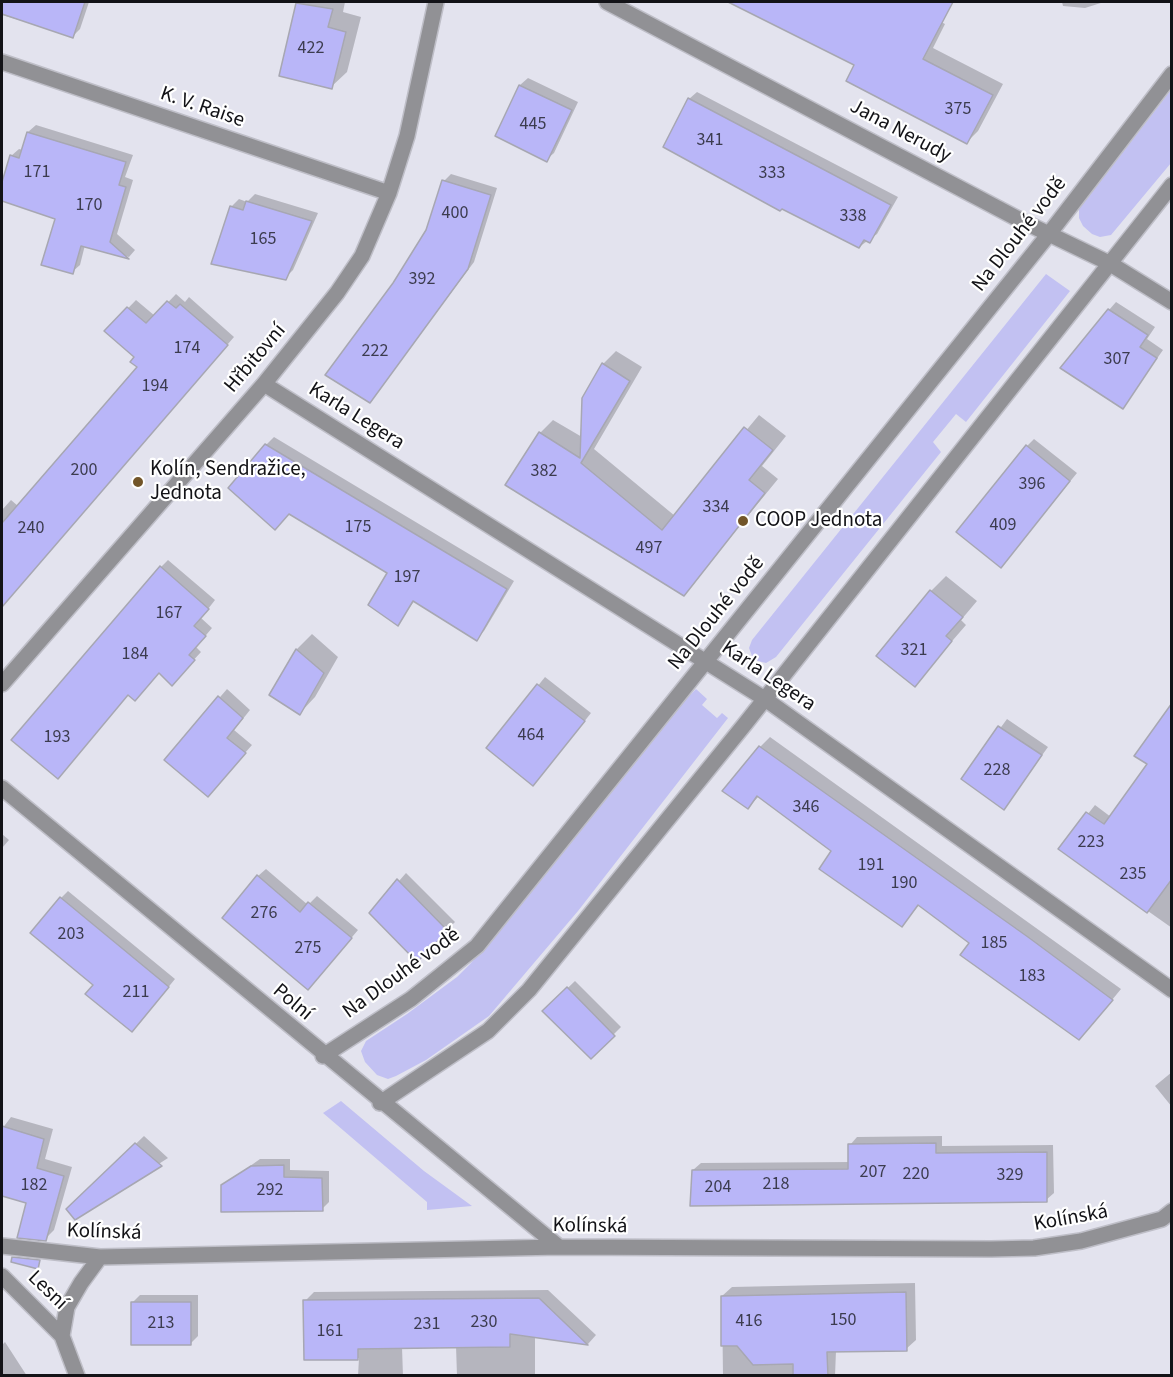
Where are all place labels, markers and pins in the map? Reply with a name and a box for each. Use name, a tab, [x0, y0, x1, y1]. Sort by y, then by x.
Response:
place label: Kolín, Sendražice, Jednota	[150, 457, 306, 507]
marker: Kolín, Sendražice, Jednota	[131, 475, 145, 489]
place label: COOP Jednota	[755, 508, 882, 534]
marker: COOP Jednota	[736, 514, 750, 528]

